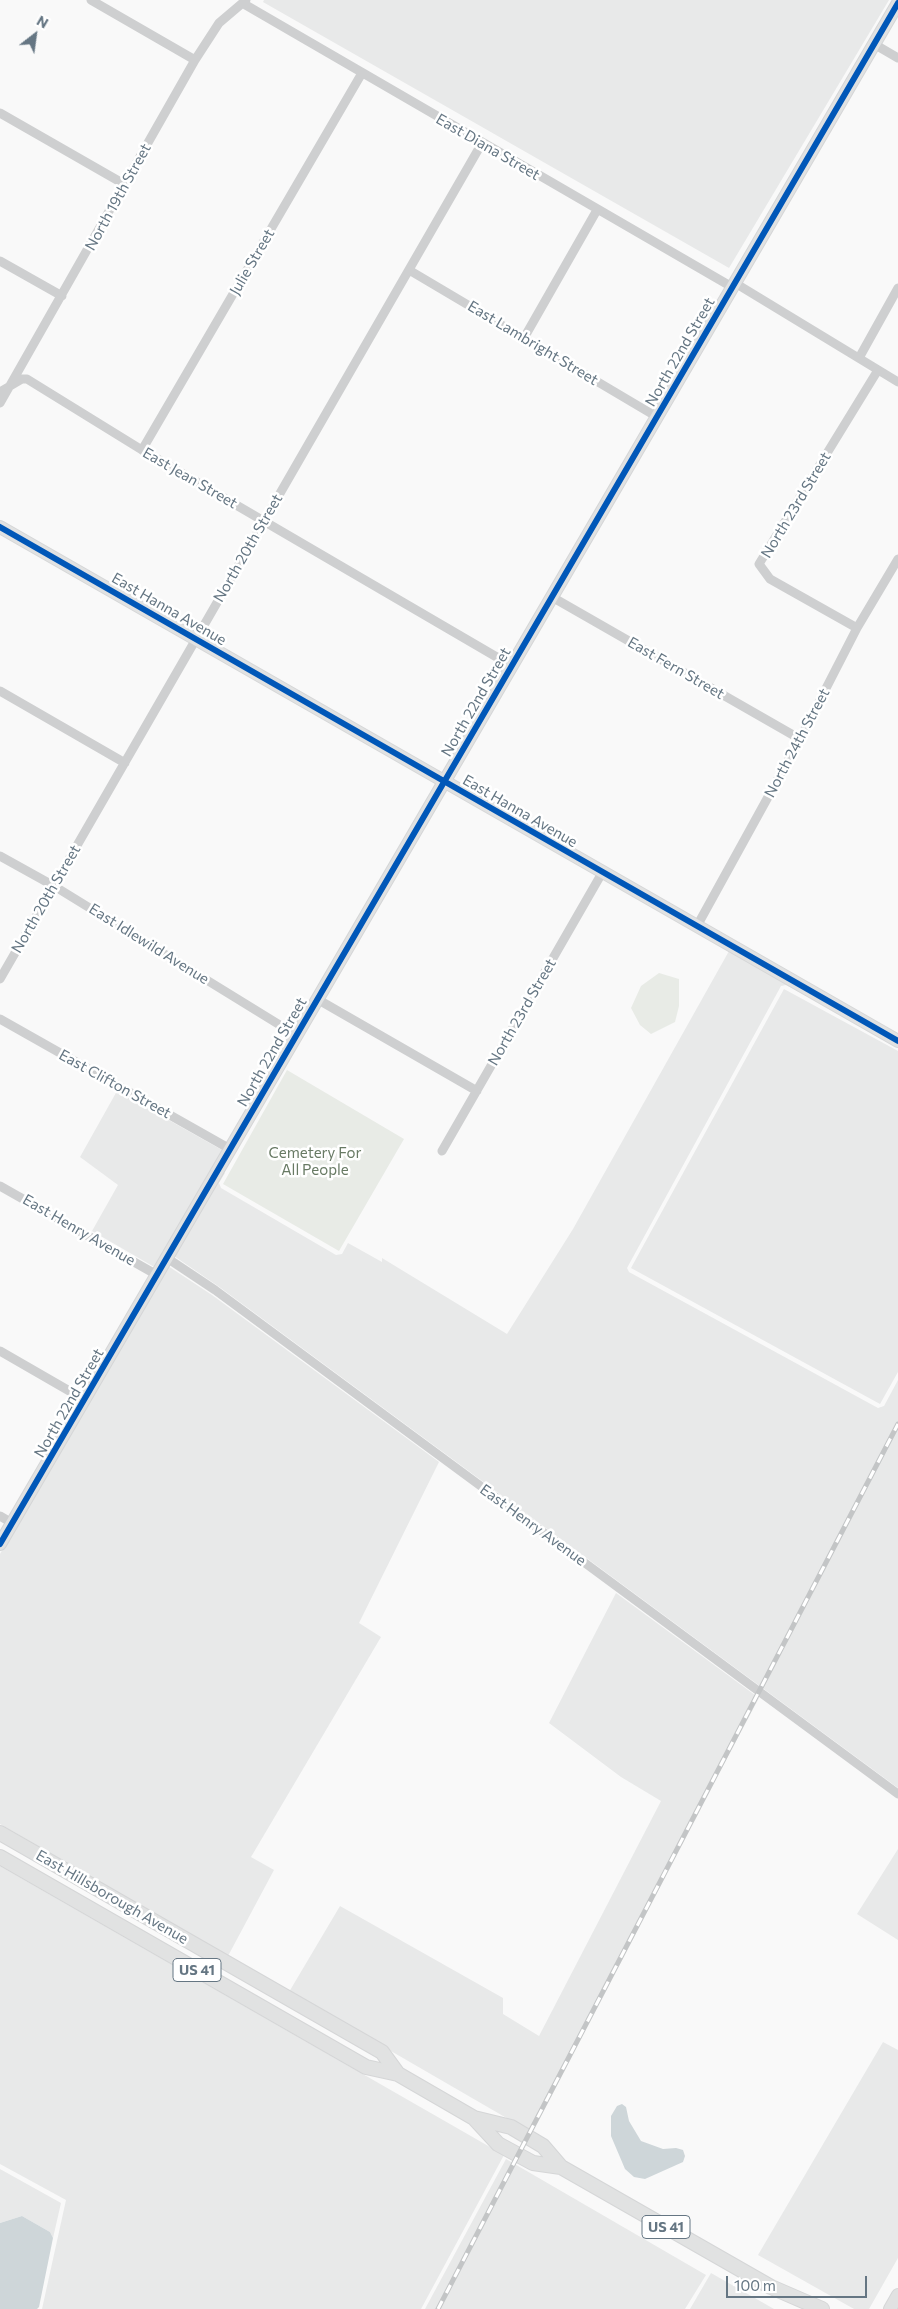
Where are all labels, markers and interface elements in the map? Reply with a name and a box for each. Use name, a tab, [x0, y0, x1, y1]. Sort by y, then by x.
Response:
north arrow	[10, 10, 60, 60]
text: N	[34, 12, 52, 32]
street label: East Diana Street	[433, 110, 543, 184]
street label: North 19th Street	[81, 140, 155, 254]
street label: Julie Street	[226, 226, 278, 298]
street label: North 22nd Street	[641, 294, 719, 410]
street label: East Lambright Street	[465, 297, 601, 389]
street label: East Jean Street	[139, 444, 241, 512]
street label: North 23rd Street	[757, 449, 835, 561]
street label: North 20th Street	[210, 491, 286, 605]
street label: East Hanna Avenue	[108, 569, 230, 649]
street label: East Fern Street	[624, 633, 728, 703]
street label: North 22nd Street	[437, 644, 515, 760]
street label: North 24th Street	[761, 685, 833, 801]
street label: East Hanna Avenue	[459, 771, 581, 851]
street label: North 20th Street	[8, 842, 84, 956]
street label: East Idlewild Avenue	[86, 900, 212, 988]
street label: North 23rd Street	[484, 955, 560, 1069]
street label: North 22nd Street	[233, 994, 311, 1110]
street label: East Clifton Street	[56, 1046, 174, 1122]
park label: Cemetery For All People	[269, 1144, 361, 1179]
street label: East Henry Avenue	[20, 1190, 138, 1270]
street label: North 22nd Street	[30, 1345, 108, 1461]
street label: East Henry Avenue	[476, 1480, 590, 1570]
street label: East Hillsborough Avenue	[33, 1846, 191, 1948]
road number: US 41	[173, 1958, 221, 1982]
road number: US 41	[642, 2216, 690, 2238]
scale bar	[728, 2266, 869, 2298]
text: 100 m	[734, 2276, 776, 2294]

